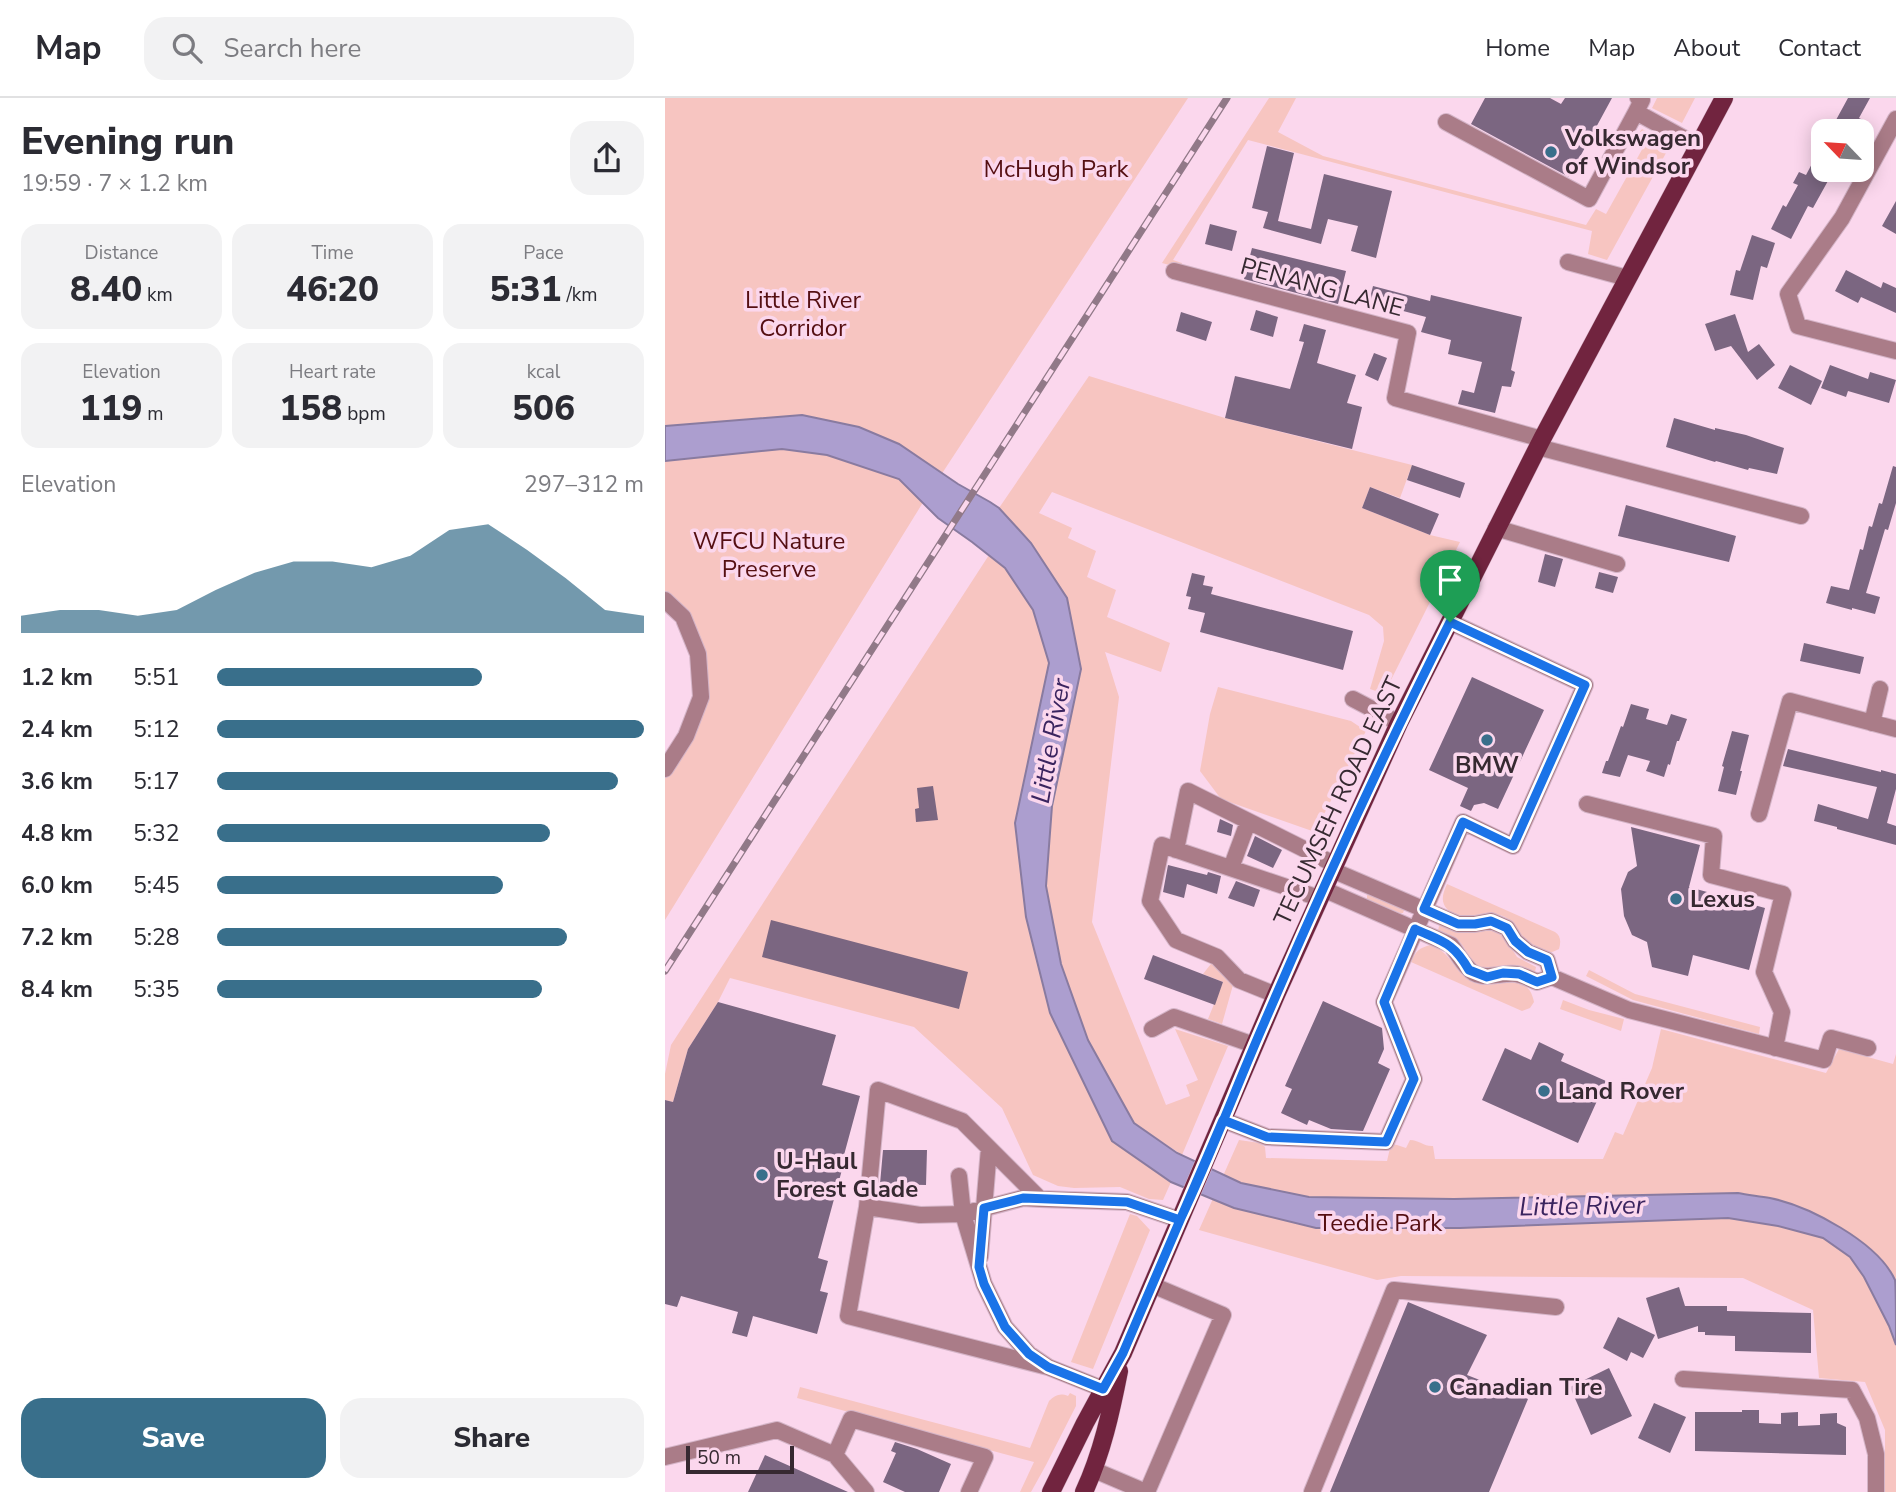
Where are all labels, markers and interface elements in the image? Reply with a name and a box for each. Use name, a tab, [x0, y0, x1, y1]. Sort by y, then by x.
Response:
search box	[144, 17, 634, 80]
text: Map	[35, 26, 102, 71]
icon: search	[168, 29, 206, 67]
text: Search here	[224, 31, 361, 66]
text: Home	[1485, 32, 1550, 64]
text: Map	[1588, 32, 1635, 64]
text: About	[1673, 32, 1740, 64]
text: Contact	[1778, 32, 1861, 64]
text: Evening run	[21, 116, 234, 167]
north arrow	[1811, 119, 1874, 182]
map controls	[1811, 119, 1874, 182]
button: share	[570, 121, 644, 195]
place label: Volkswagen of Windsor	[1564, 122, 1701, 182]
marker: Volkswagen of Windsor	[1543, 144, 1559, 160]
park label: McHugh Park	[983, 153, 1130, 185]
text: 19:59 · 7 × 1.2 km	[21, 168, 208, 199]
text: Distance	[85, 240, 158, 266]
text: Time	[311, 240, 354, 266]
text: Pace	[523, 240, 564, 266]
street label: PENANG LANE	[1237, 250, 1407, 324]
text: 8.40	[70, 266, 142, 313]
text: 46:20	[286, 266, 379, 313]
text: 5:31	[489, 266, 562, 313]
text: km	[142, 282, 173, 308]
text: /km	[562, 282, 598, 308]
park label: Little River Corridor	[745, 284, 861, 344]
text: Elevation	[82, 359, 161, 385]
text: Heart rate	[289, 359, 376, 385]
text: kcal	[527, 359, 560, 385]
text: 119	[79, 385, 142, 432]
text: 158	[279, 385, 342, 432]
text: 506	[512, 385, 575, 432]
text: m	[142, 401, 164, 427]
text: bpm	[342, 401, 386, 427]
text: Elevation	[21, 469, 116, 500]
text: 297–312 m	[524, 469, 644, 500]
park label: WFCU Nature Preserve	[693, 525, 845, 585]
pin	[1420, 550, 1480, 622]
icon: arrive	[1431, 561, 1469, 599]
text: 1.2 km	[21, 662, 93, 693]
text: 5:51	[133, 662, 180, 693]
street label: TECUMSEH ROAD EAST	[1266, 671, 1410, 931]
water label: Little River	[1023, 675, 1079, 806]
text: 2.4 km	[21, 714, 93, 745]
text: 5:12	[133, 714, 180, 745]
marker: BMW	[1479, 732, 1495, 748]
place label: BMW	[1455, 749, 1519, 781]
text: 3.6 km	[21, 766, 93, 797]
text: 5:17	[133, 766, 180, 797]
text: 4.8 km	[21, 818, 93, 849]
text: 5:32	[133, 818, 180, 849]
text: 6.0 km	[21, 870, 93, 901]
text: 5:45	[133, 870, 180, 901]
place label: Lexus	[1690, 883, 1755, 915]
marker: Lexus	[1668, 891, 1684, 907]
text: 7.2 km	[21, 922, 93, 953]
text: 5:28	[133, 922, 180, 953]
text: 8.4 km	[21, 974, 93, 1005]
text: 5:35	[133, 974, 180, 1005]
place label: Land Rover	[1558, 1075, 1685, 1107]
marker: Land Rover	[1536, 1083, 1552, 1099]
place label: U-Haul Forest Glade	[776, 1145, 918, 1205]
marker: U-Haul Forest Glade	[754, 1167, 770, 1183]
water label: Little River	[1519, 1187, 1646, 1225]
park label: Teedie Park	[1318, 1207, 1443, 1239]
place label: Canadian Tire	[1449, 1371, 1603, 1403]
marker: Canadian Tire	[1427, 1379, 1443, 1395]
button: Save	[21, 1398, 326, 1478]
button: Share	[340, 1398, 644, 1478]
scale bar	[686, 1443, 795, 1475]
text: 50 m	[697, 1445, 741, 1471]

